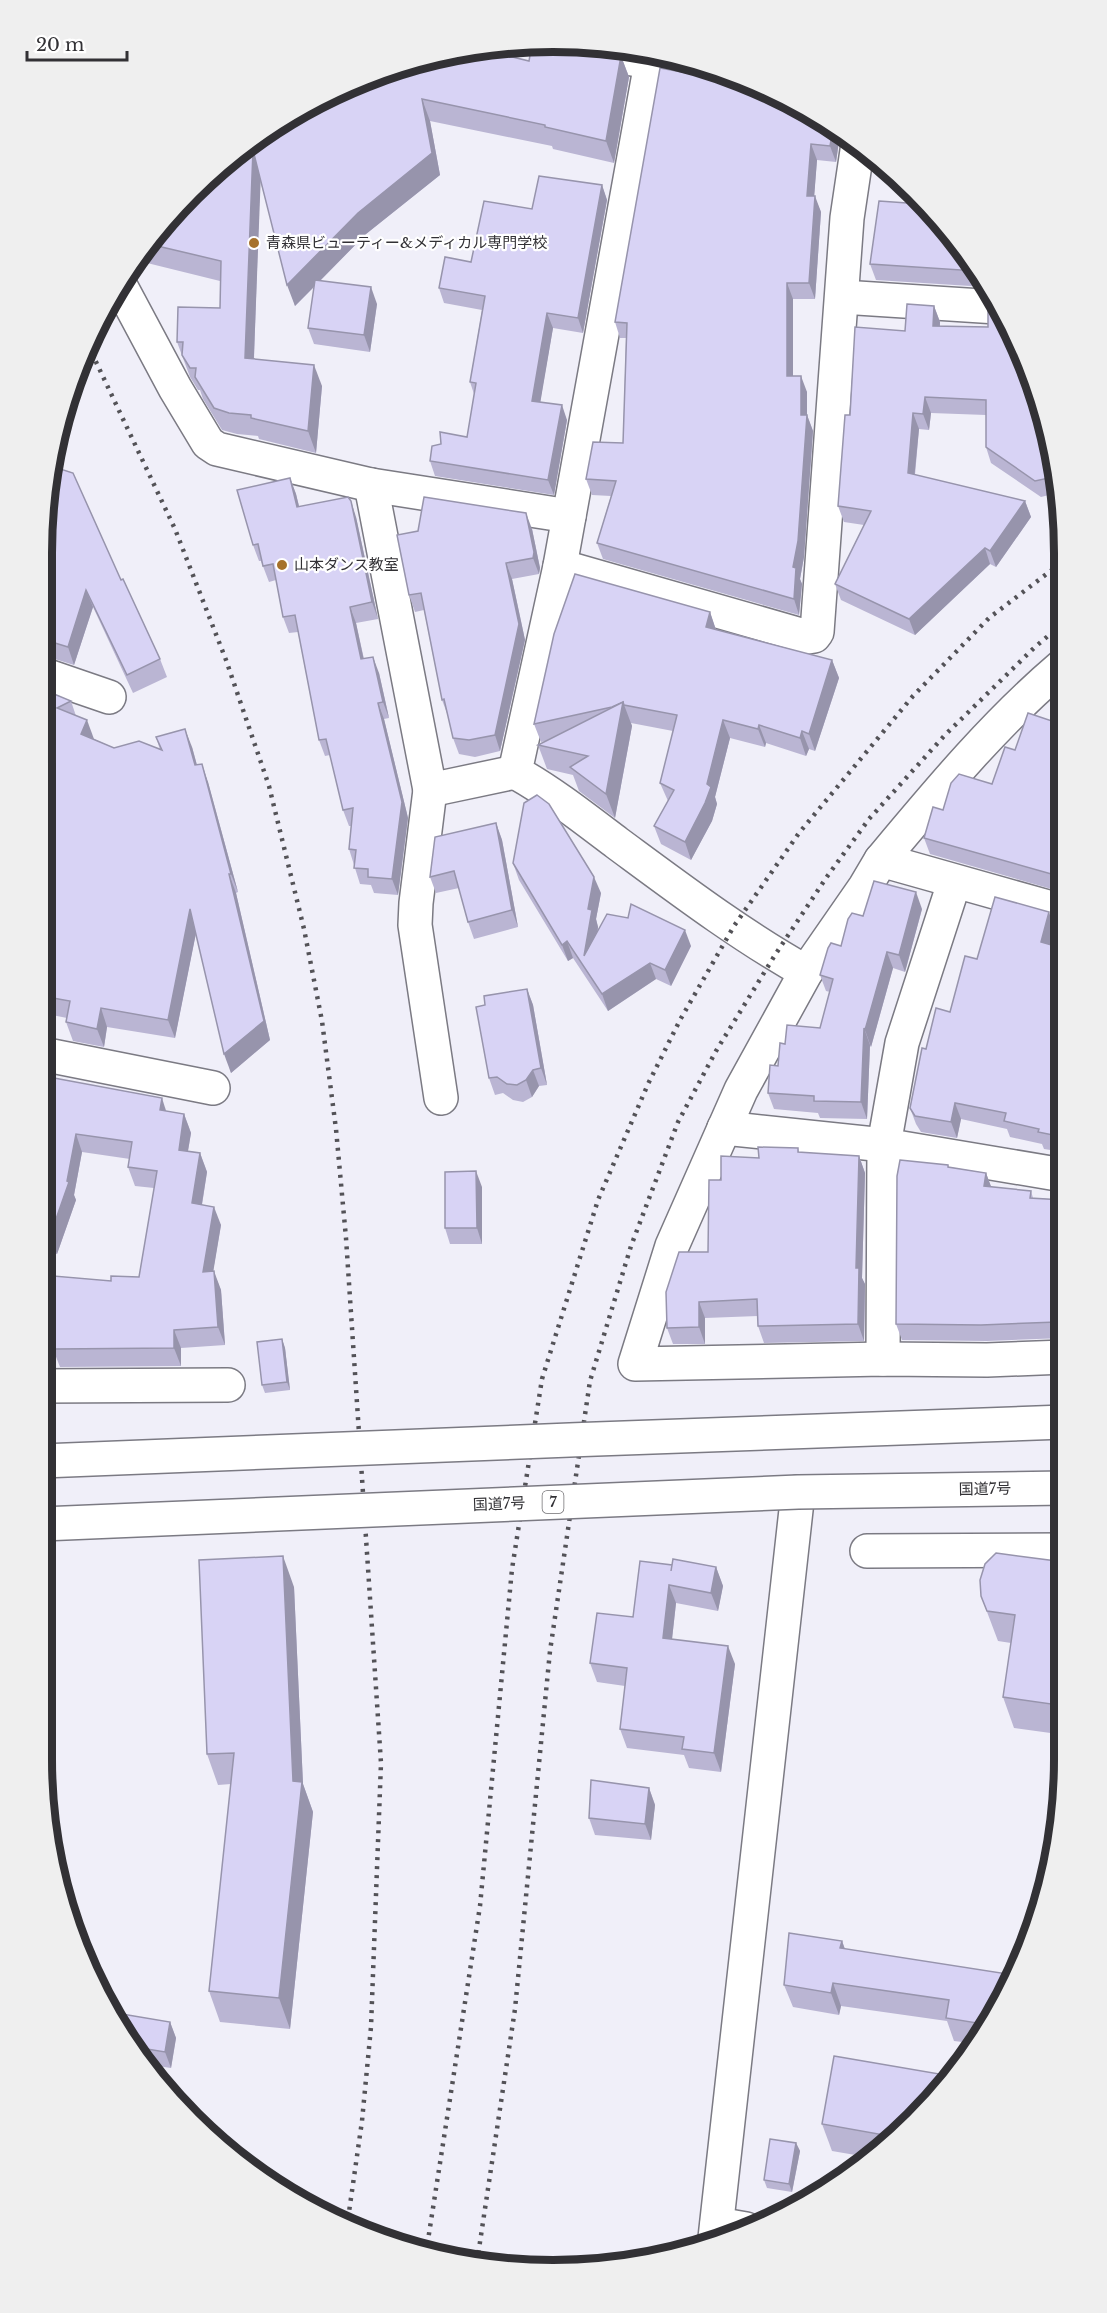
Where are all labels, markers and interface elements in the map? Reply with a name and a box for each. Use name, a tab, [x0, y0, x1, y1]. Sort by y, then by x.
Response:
scale bar	[27, 24, 128, 62]
text: 20 m	[36, 34, 84, 56]
place label: 青森県ビューティー&メディカル専門学校	[266, 233, 547, 252]
marker: 青森県ビューティー&メディカル専門学校	[247, 236, 261, 250]
place label: 山本ダンス教室	[294, 555, 399, 574]
marker: 山本ダンス教室	[275, 558, 289, 572]
street label: 国道7号	[959, 1479, 1011, 1498]
road number: 7	[542, 1491, 564, 1513]
street label: 国道7号	[472, 1493, 526, 1514]

